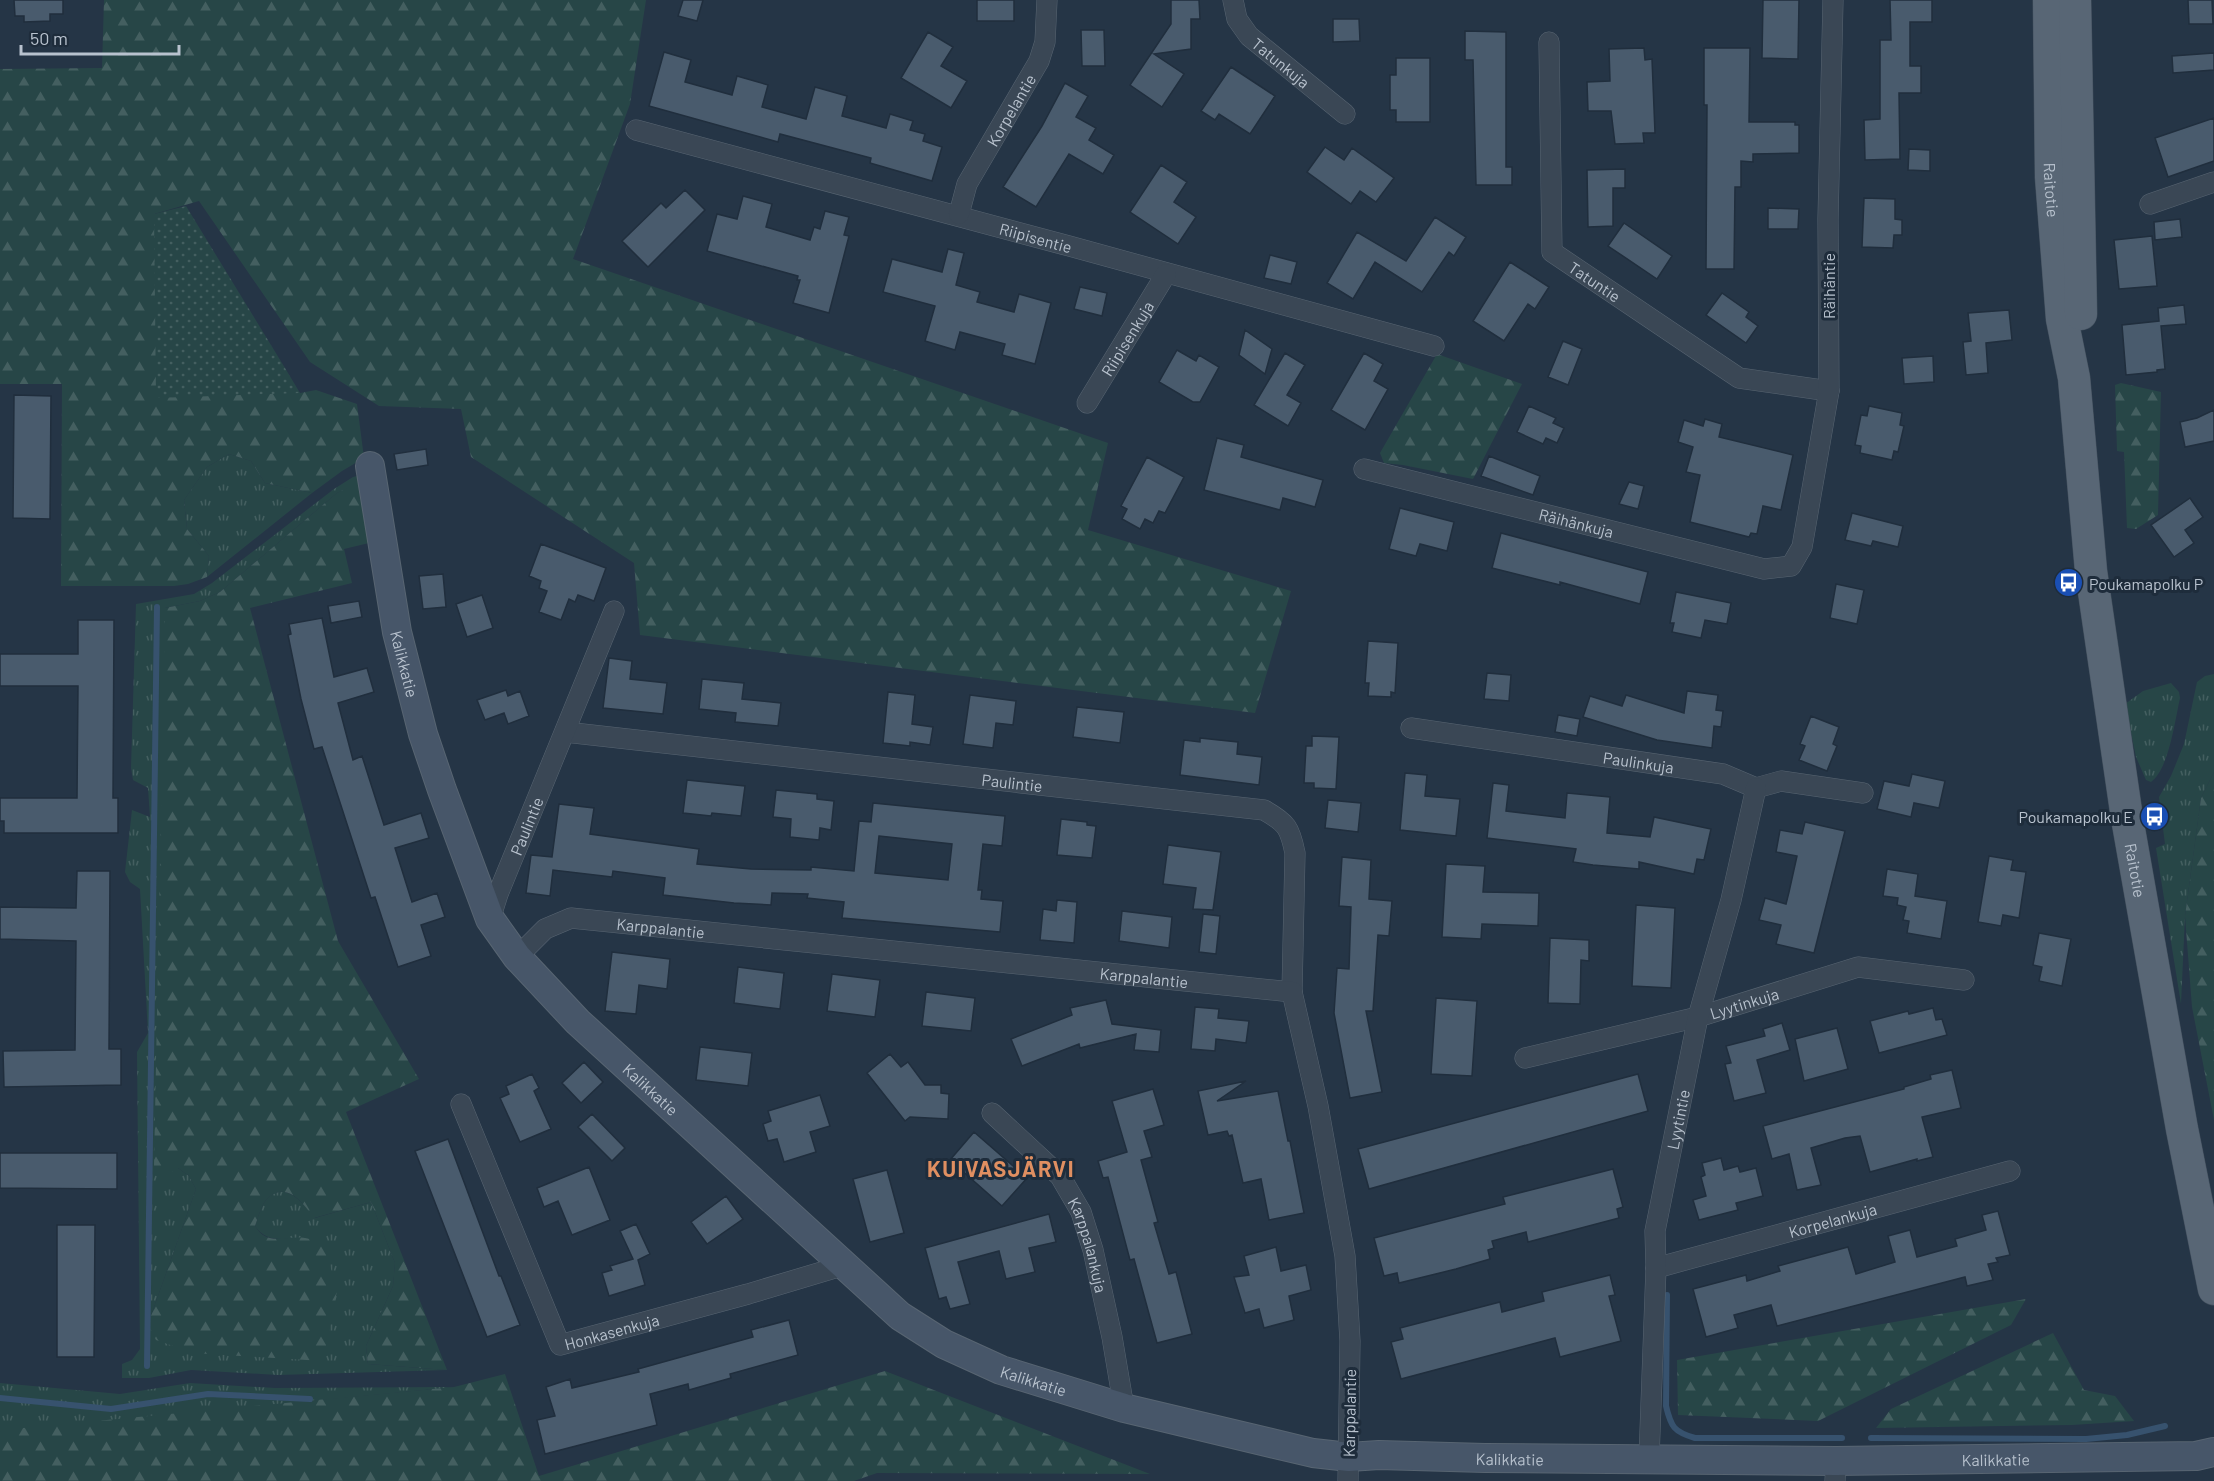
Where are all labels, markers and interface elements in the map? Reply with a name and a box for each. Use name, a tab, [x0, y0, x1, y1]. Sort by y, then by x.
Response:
scale bar	[21, 18, 178, 56]
text: 50 m	[30, 27, 68, 49]
street label: Tatunkuja	[1249, 33, 1314, 91]
street label: Korpelantie	[982, 70, 1039, 149]
street label: Raitotie	[2041, 163, 2064, 218]
street label: Riipisentie	[998, 218, 1074, 256]
street label: Räihäntie	[1819, 253, 1838, 319]
street label: Tatuntie	[1566, 257, 1625, 305]
street label: Riipisenkuja	[1097, 297, 1157, 379]
street label: Räihänkuja	[1537, 504, 1616, 541]
bus stop icon: Poukamapolku P	[2052, 567, 2084, 599]
place label: Poukamapolku P	[2089, 574, 2203, 593]
street label: Kalikkatie	[387, 628, 423, 699]
street label: Paulinkuja	[1602, 747, 1675, 776]
street label: Paulintie	[981, 769, 1044, 795]
street label: Paulintie	[506, 794, 546, 858]
bus stop icon: Poukamapolku E	[2138, 800, 2170, 832]
place label: Poukamapolku E	[2018, 807, 2133, 826]
street label: Raitotie	[2122, 842, 2150, 899]
street label: Karppalantie	[616, 913, 706, 941]
street label: Karppalantie	[1099, 963, 1189, 991]
street label: Lyytinkuja	[1707, 983, 1781, 1022]
street label: Kalikkatie	[620, 1059, 683, 1119]
street label: Lyytintie	[1662, 1088, 1693, 1151]
district label: KUIVASJÄRVI	[927, 1155, 1075, 1181]
street label: Karppalankuja	[1065, 1194, 1112, 1294]
street label: Korpelankuja	[1786, 1199, 1879, 1241]
street label: Honkasenkuja	[562, 1309, 661, 1353]
street label: Kalikkatie	[998, 1361, 1069, 1399]
street label: Karppalantie	[1339, 1369, 1359, 1457]
street label: Kalikkatie	[1475, 1448, 1544, 1468]
street label: Kalikkatie	[1962, 1449, 2030, 1469]

